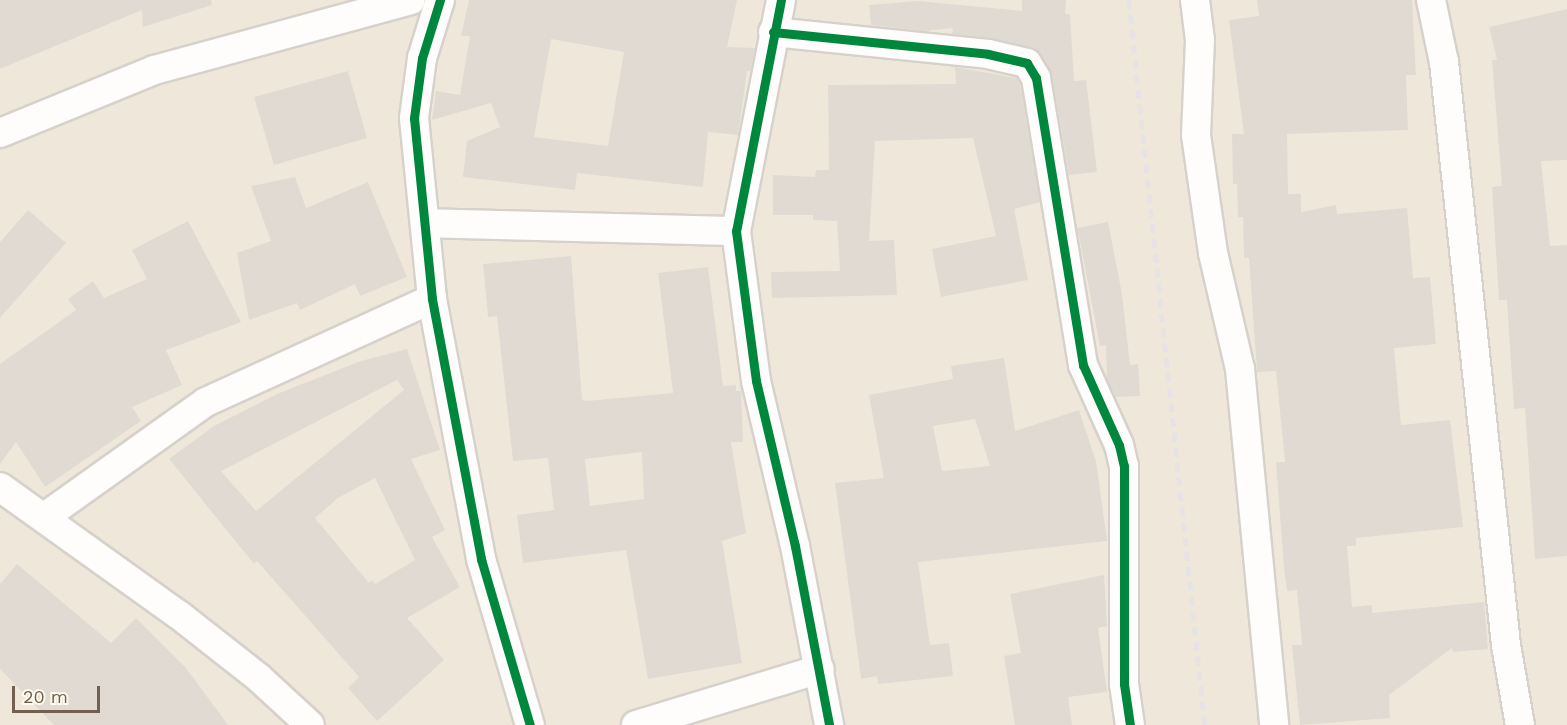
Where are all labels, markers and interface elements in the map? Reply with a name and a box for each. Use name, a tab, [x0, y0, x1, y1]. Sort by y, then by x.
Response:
scale bar	[15, 674, 104, 712]
text: 20 m	[23, 686, 68, 707]

